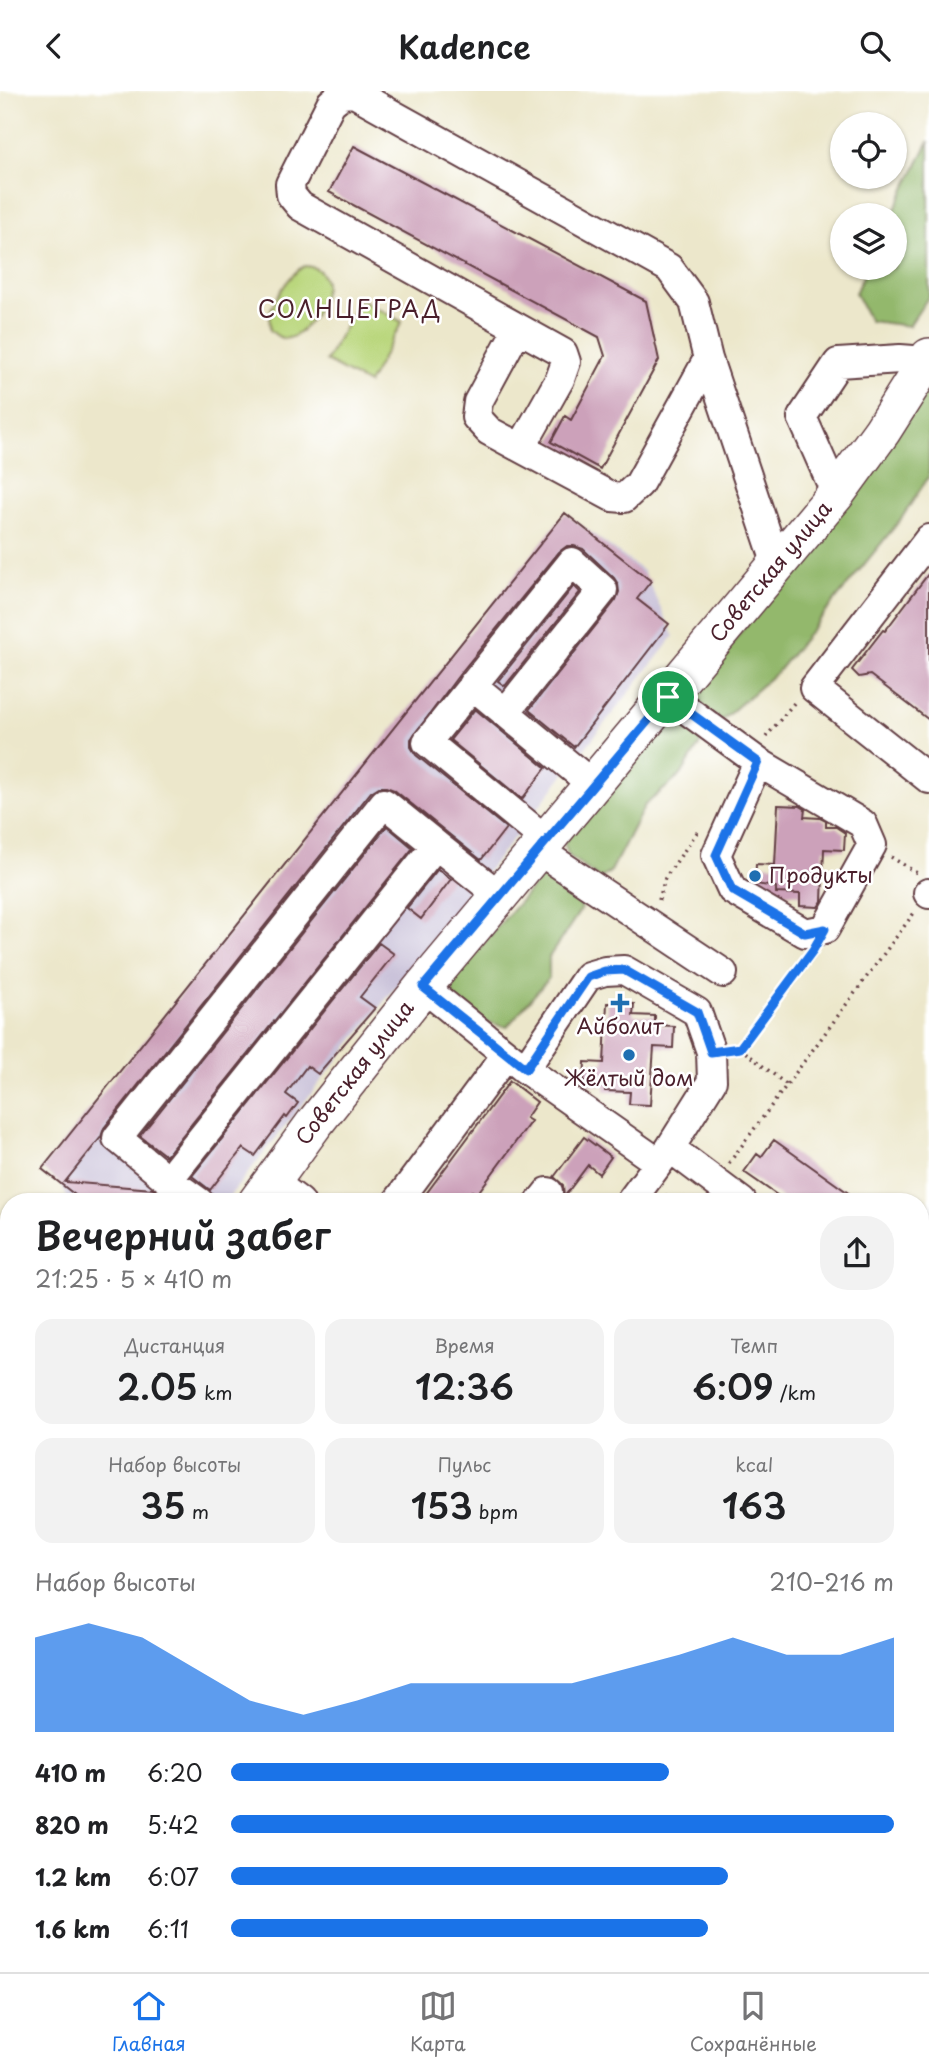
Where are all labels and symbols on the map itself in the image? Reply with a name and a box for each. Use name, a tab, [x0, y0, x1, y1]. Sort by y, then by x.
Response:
district label: СОЛНЦЕГРАД	[258, 291, 442, 326]
street label: Советская улица	[701, 492, 839, 649]
pin	[638, 667, 698, 727]
place label: Продукты	[769, 858, 873, 890]
marker: Продукты	[747, 868, 763, 884]
street label: Советская улица	[287, 992, 421, 1151]
marker: Айболит	[612, 995, 628, 1011]
place label: Айболит	[577, 1009, 664, 1041]
marker: Жёлтый дом	[621, 1047, 637, 1063]
place label: Жёлтый дом	[564, 1061, 693, 1093]

